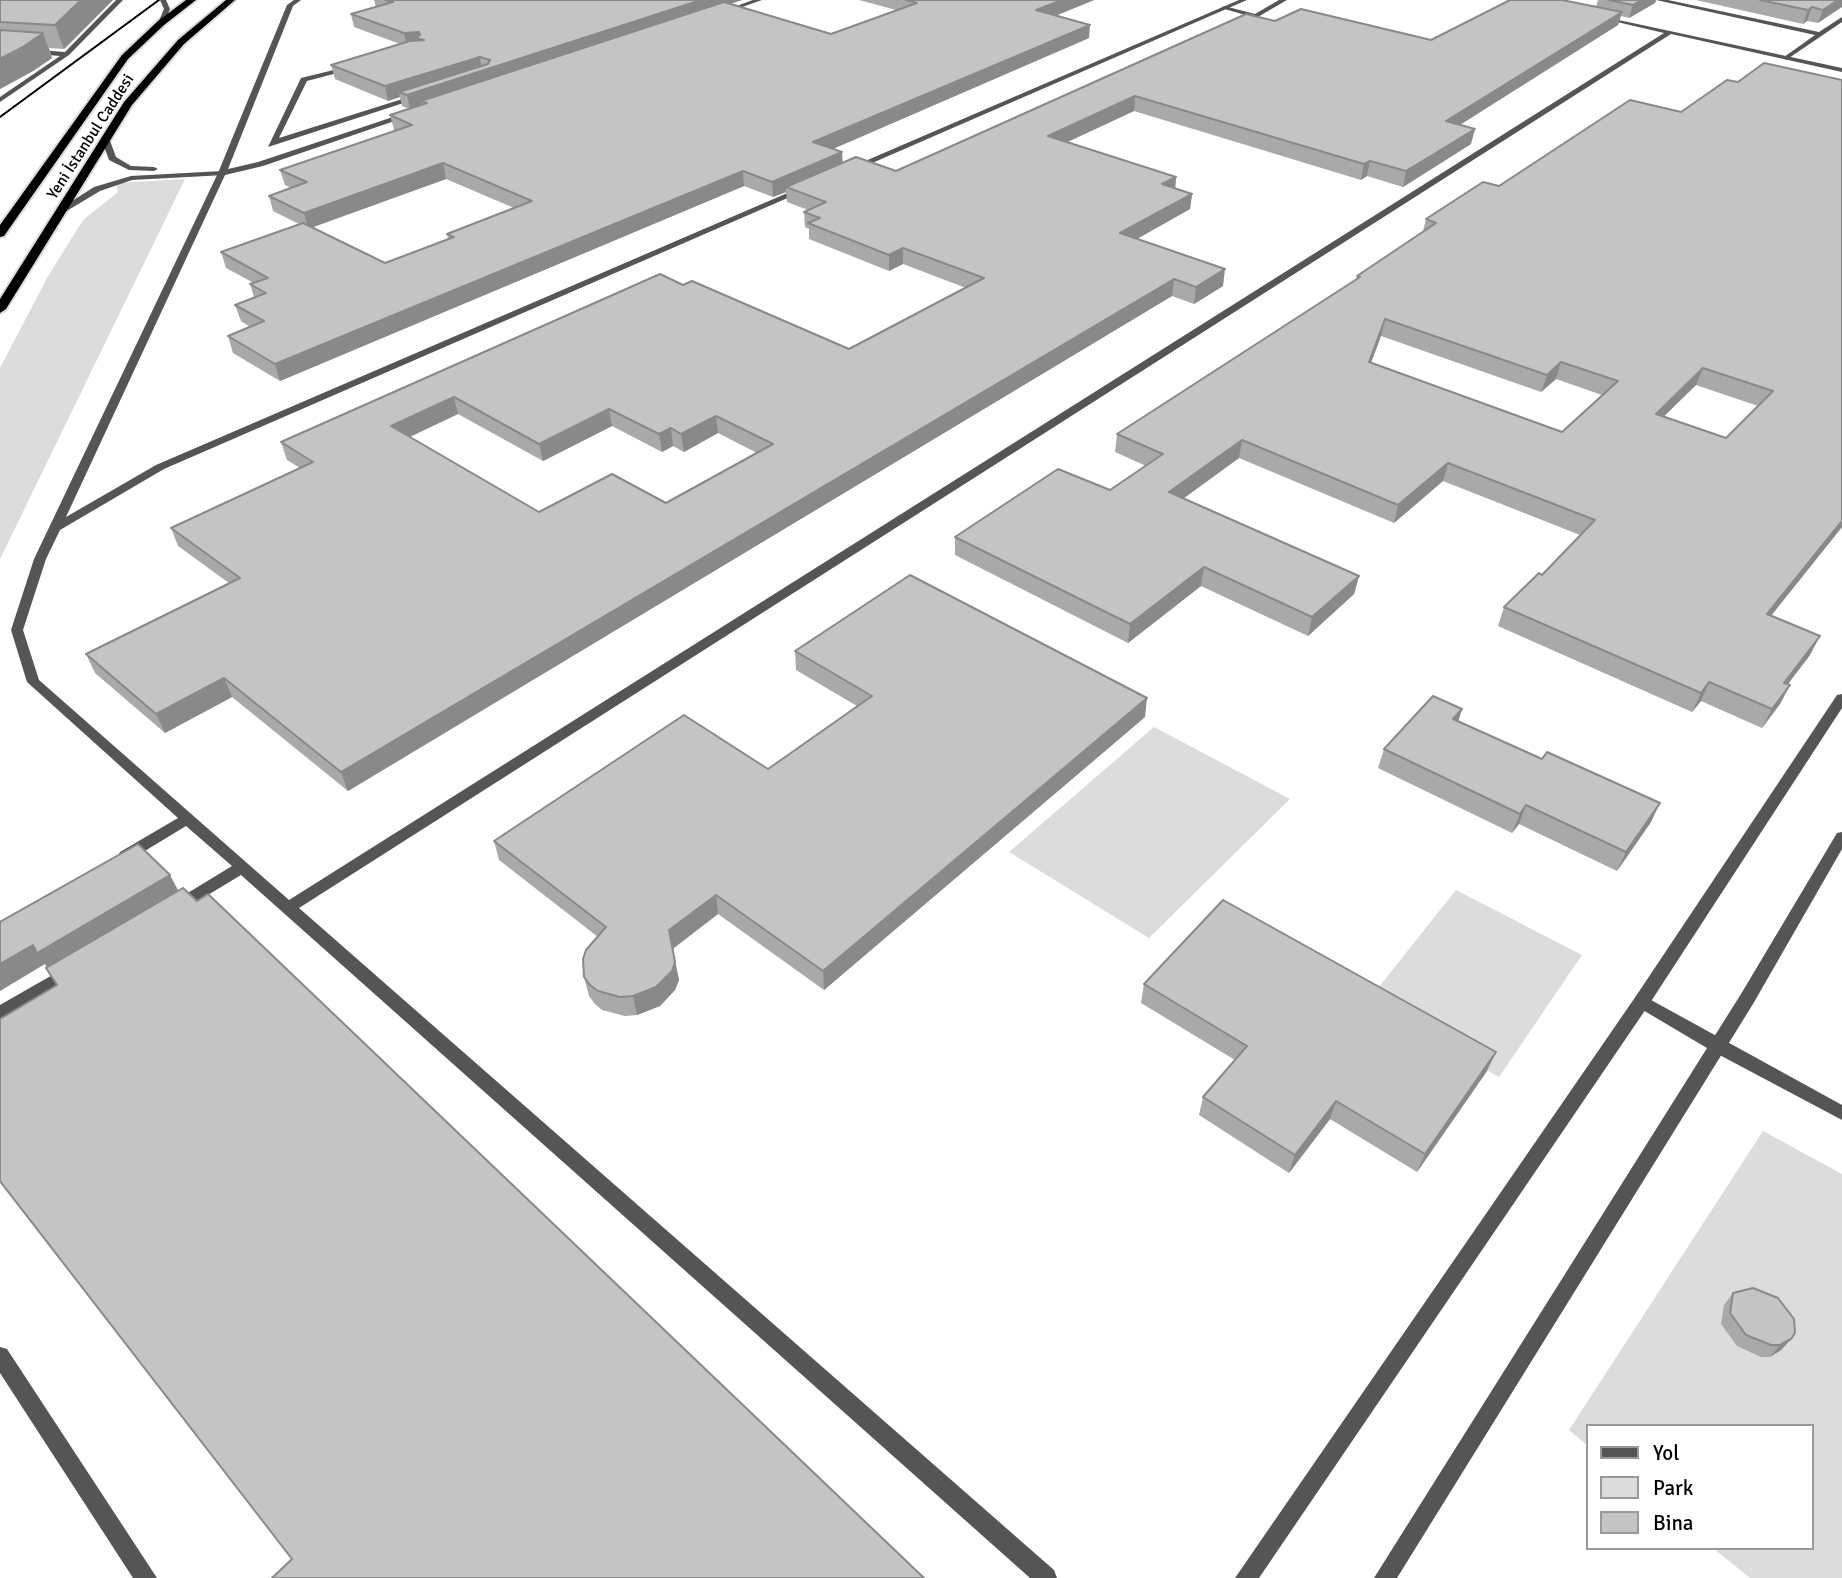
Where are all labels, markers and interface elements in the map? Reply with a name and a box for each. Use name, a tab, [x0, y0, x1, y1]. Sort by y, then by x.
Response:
street label: Yeni İstanbul Caddesi	[43, 71, 139, 203]
legend	[1587, 1424, 1814, 1550]
text: Yol	[1653, 1440, 1679, 1466]
text: Park	[1653, 1475, 1693, 1501]
text: Bina	[1653, 1510, 1694, 1536]

